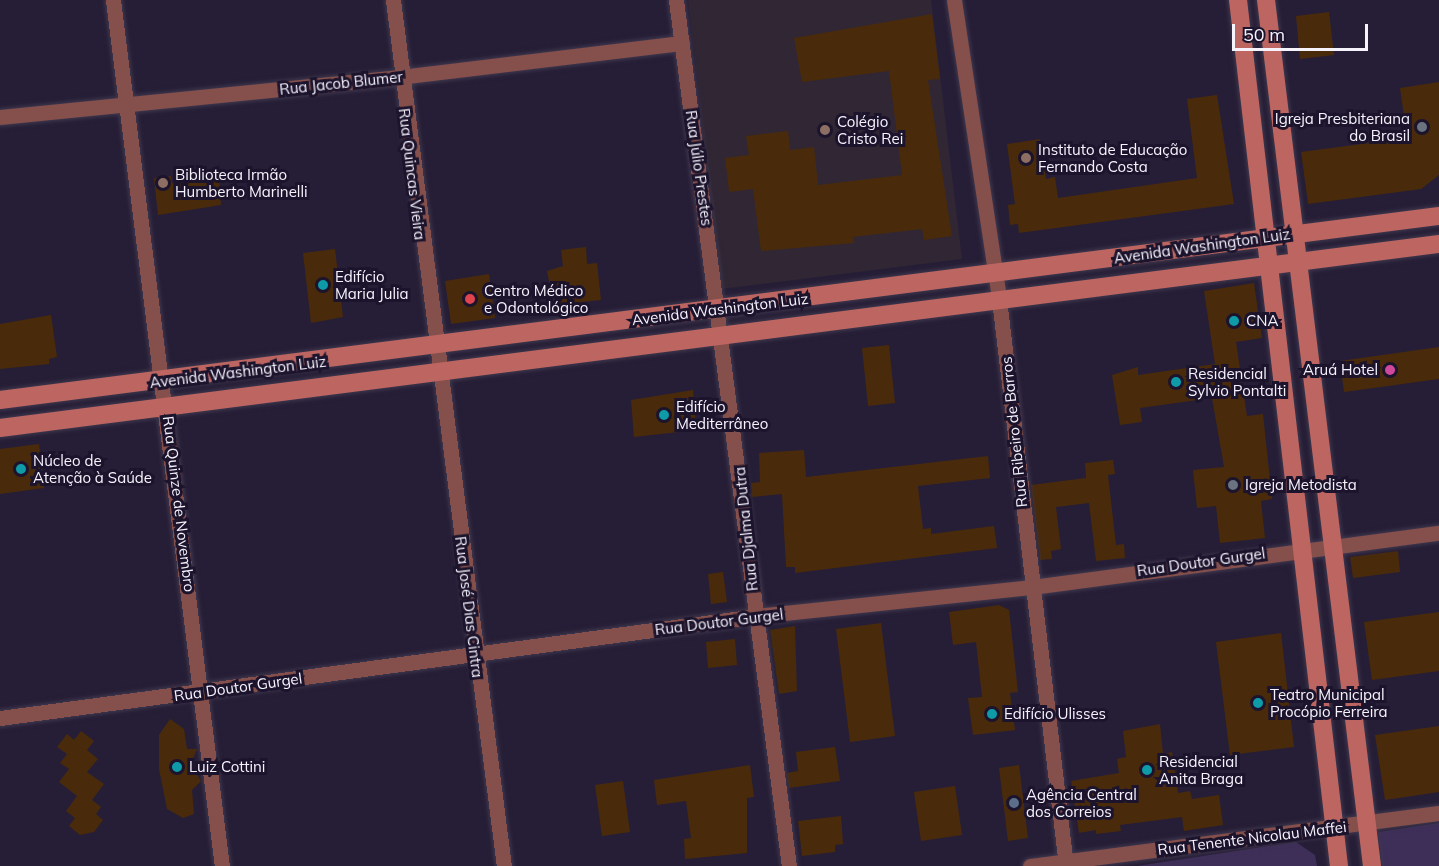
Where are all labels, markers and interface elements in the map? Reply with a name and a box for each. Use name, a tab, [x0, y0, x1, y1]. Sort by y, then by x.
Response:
scale bar	[1235, 12, 1372, 50]
text: 50 m	[1243, 23, 1285, 46]
street label: Rua Jacob Blumer	[278, 68, 404, 98]
street label: Rua Quincas Vieira	[395, 107, 429, 241]
street label: Rua Júlio Prestes	[682, 109, 716, 227]
place label: Igreja Presbiteriana do Brasil	[1275, 109, 1410, 144]
place label: Colégio Cristo Rei	[837, 112, 903, 147]
marker: Igreja Presbiteriana do Brasil	[1415, 120, 1429, 134]
marker: Colégio Cristo Rei	[818, 123, 832, 137]
place label: Instituto de Educação Fernando Costa	[1038, 140, 1187, 175]
marker: Instituto de Educação Fernando Costa	[1019, 151, 1033, 165]
place label: Biblioteca Irmão Humberto Marinelli	[175, 165, 308, 200]
marker: Biblioteca Irmão Humberto Marinelli	[156, 176, 170, 190]
street label: Avenida Washington Luiz	[1113, 225, 1291, 267]
place label: Edifício Maria Julia	[335, 267, 409, 302]
marker: Edifício Maria Julia	[316, 278, 330, 292]
place label: Centro Médico e Odontológico	[484, 281, 588, 316]
street label: Avenida Washington Luiz	[631, 289, 809, 329]
marker: Centro Médico e Odontológico	[461, 290, 479, 308]
place label: CNA	[1246, 312, 1278, 330]
marker: CNA	[1227, 314, 1241, 328]
street label: Avenida Washington Luiz	[149, 352, 327, 392]
street label: Rua Ribeiro de Barros	[997, 356, 1031, 508]
place label: Aruá Hotel	[1303, 361, 1378, 379]
marker: Aruá Hotel	[1383, 363, 1397, 377]
place label: Residencial Sylvio Pontalti	[1188, 364, 1286, 399]
marker: Residencial Sylvio Pontalti	[1169, 375, 1183, 389]
place label: Edifício Mediterrâneo	[676, 397, 768, 432]
marker: Edifício Mediterrâneo	[657, 408, 671, 422]
street label: Rua Quinze de Novembro	[159, 415, 199, 593]
place label: Núcleo de Atenção à Saúde	[33, 451, 152, 486]
marker: Núcleo de Atenção à Saúde	[14, 462, 28, 476]
street label: Rua Djalma Dutra	[731, 466, 761, 592]
place label: Igreja Metodista	[1245, 476, 1357, 494]
marker: Igreja Metodista	[1226, 478, 1240, 492]
street label: Rua José Dias Cintra	[451, 535, 487, 679]
street label: Rua Doutor Gurgel	[1136, 544, 1266, 580]
street label: Rua Doutor Gurgel	[654, 605, 784, 639]
street label: Rua Doutor Gurgel	[173, 669, 303, 705]
place label: Teatro Municipal Procópio Ferreira	[1270, 685, 1388, 720]
marker: Teatro Municipal Procópio Ferreira	[1251, 696, 1265, 710]
place label: Edifício Ulisses	[1004, 705, 1106, 723]
marker: Edifício Ulisses	[985, 707, 999, 721]
place label: Residencial Anita Braga	[1159, 752, 1243, 787]
place label: Luiz Cottini	[189, 758, 265, 776]
marker: Luiz Cottini	[170, 760, 184, 774]
marker: Residencial Anita Braga	[1140, 763, 1154, 777]
place label: Agência Central dos Correios	[1026, 785, 1137, 820]
marker: Agência Central dos Correios	[1007, 796, 1021, 810]
street label: Rua Tenente Nicolau Maffei	[1157, 817, 1347, 859]

